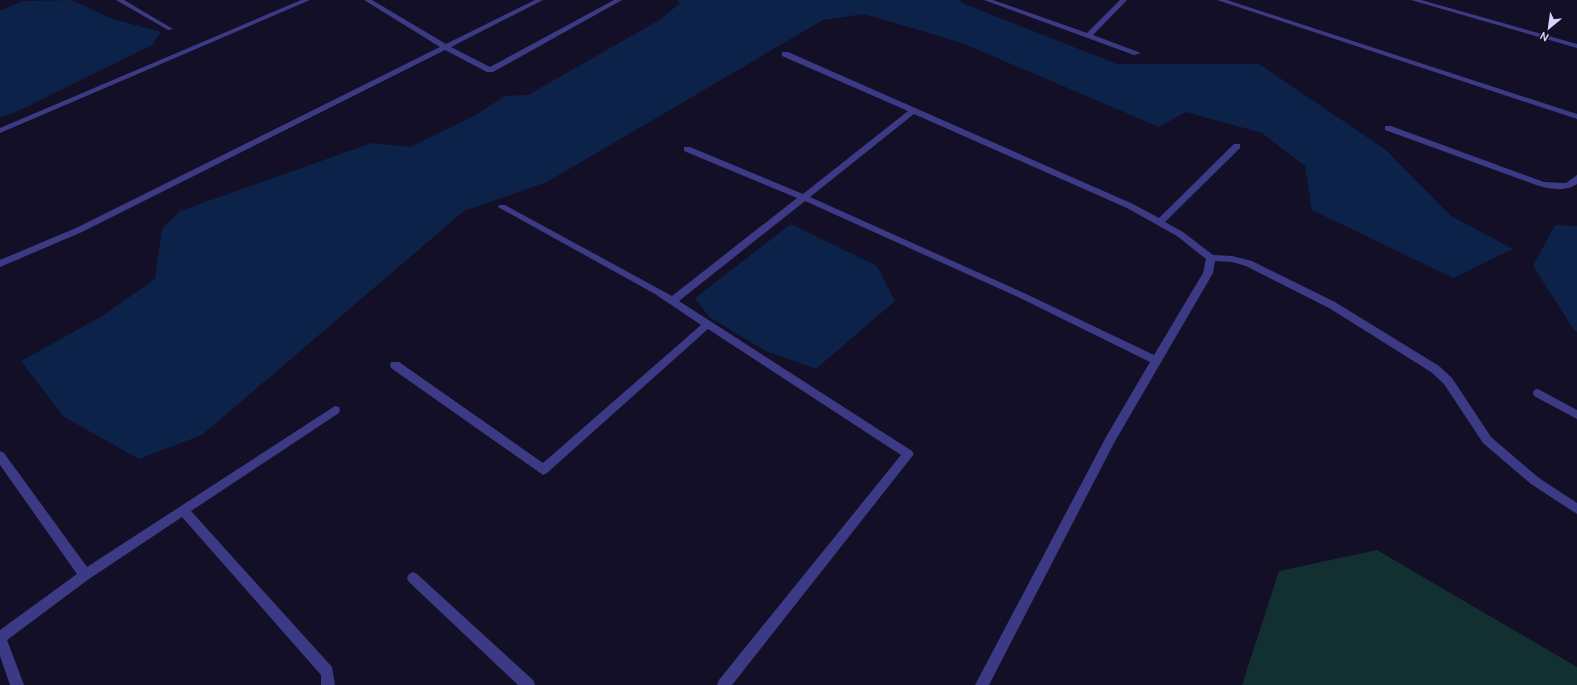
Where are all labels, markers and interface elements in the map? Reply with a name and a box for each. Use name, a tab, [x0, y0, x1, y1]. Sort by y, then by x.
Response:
north arrow	[1529, 8, 1569, 48]
text: N	[1538, 30, 1551, 44]

